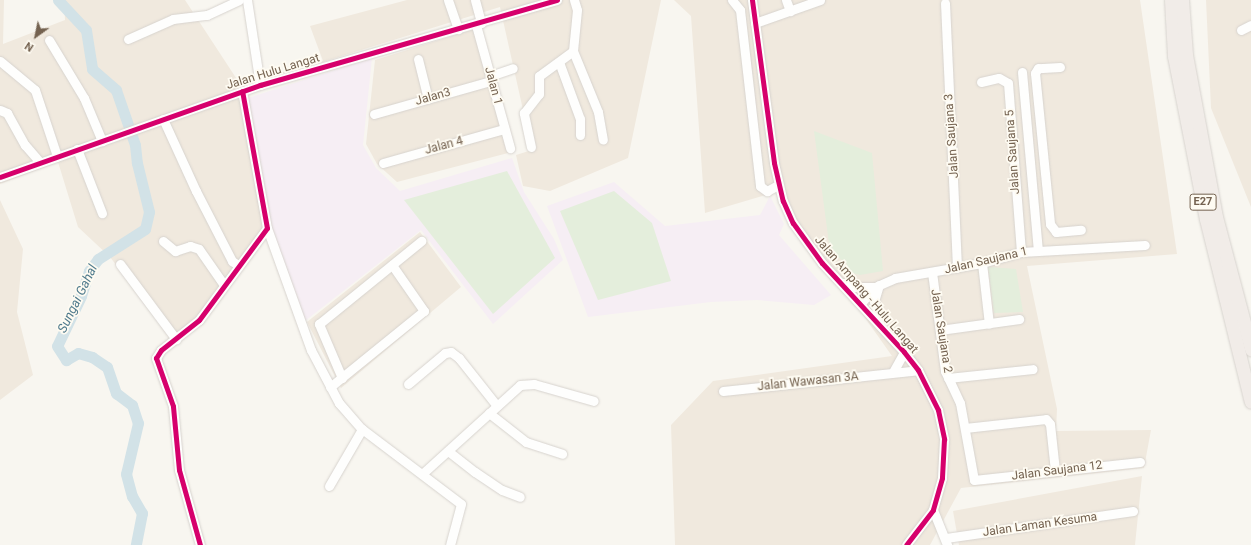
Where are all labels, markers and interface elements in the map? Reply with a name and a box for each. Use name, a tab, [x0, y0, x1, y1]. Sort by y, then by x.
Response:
north arrow	[16, 16, 56, 56]
text: N	[22, 39, 36, 54]
street label: Jalan Hulu Langat	[225, 51, 321, 93]
street label: Jalan 1	[481, 65, 505, 107]
street label: Jalan3	[414, 85, 452, 109]
street label: Jalan Saujana 3	[942, 93, 962, 179]
street label: Jalan Saujana 5	[1003, 109, 1023, 195]
street label: Jalan 4	[423, 134, 465, 158]
road number: E27	[1189, 193, 1217, 211]
street label: Jalan Ampang - Hulu Langat	[811, 233, 921, 357]
street label: Jalan Saujana 1	[943, 244, 1029, 278]
water label: Sungai Gahal	[55, 262, 101, 336]
street label: Jalan Saujana 2	[927, 288, 955, 374]
street label: Jalan Wawasan 3A	[757, 370, 859, 394]
street label: Jalan Saujana 12	[1011, 458, 1103, 484]
street label: Jalan Laman Kesuma	[982, 510, 1098, 540]

